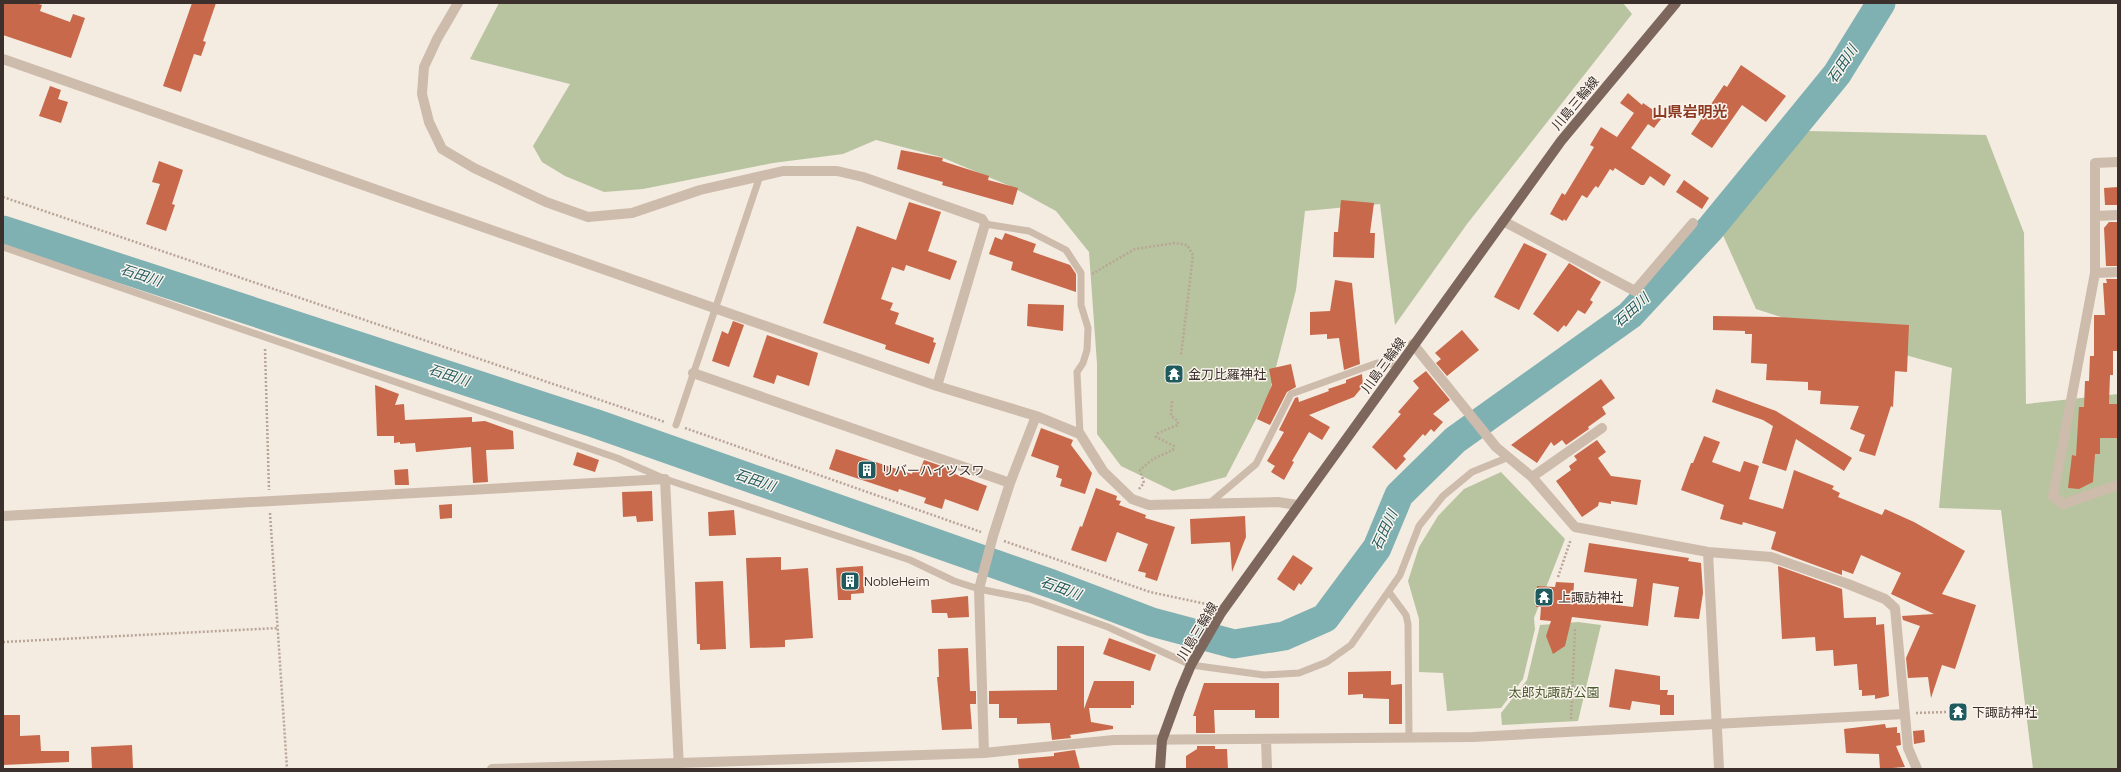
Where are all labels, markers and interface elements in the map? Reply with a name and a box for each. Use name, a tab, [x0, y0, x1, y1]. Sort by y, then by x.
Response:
water label: 石田川	[1822, 39, 1862, 86]
street label: 川島三輪線	[1547, 72, 1603, 134]
district label: 山県岩明光	[1652, 101, 1728, 122]
water label: 石田川	[118, 259, 166, 291]
water label: 石田川	[1609, 287, 1654, 331]
street label: 川島三輪線	[1357, 333, 1409, 397]
water label: 石田川	[426, 359, 474, 391]
temple icon: 金刀比羅神社	[1163, 363, 1185, 385]
place label: 金刀比羅神社	[1188, 365, 1266, 383]
building icon: リバーハイツスワ	[856, 459, 878, 481]
place label: リバーハイツスワ	[881, 461, 984, 479]
water label: 石田川	[732, 464, 780, 496]
water label: 石田川	[1366, 505, 1402, 553]
building icon: NobleHeim	[839, 570, 861, 592]
water label: 石田川	[1038, 571, 1086, 604]
place label: NobleHeim	[864, 572, 929, 590]
temple icon: 上諏訪神社	[1533, 586, 1555, 608]
place label: 上諏訪神社	[1558, 588, 1623, 606]
street label: 川島三輪線	[1173, 599, 1221, 663]
park label: 太郎丸諏訪公園	[1508, 683, 1600, 701]
temple icon: 下諏訪神社	[1947, 701, 1969, 723]
place label: 下諏訪神社	[1972, 703, 2037, 721]

